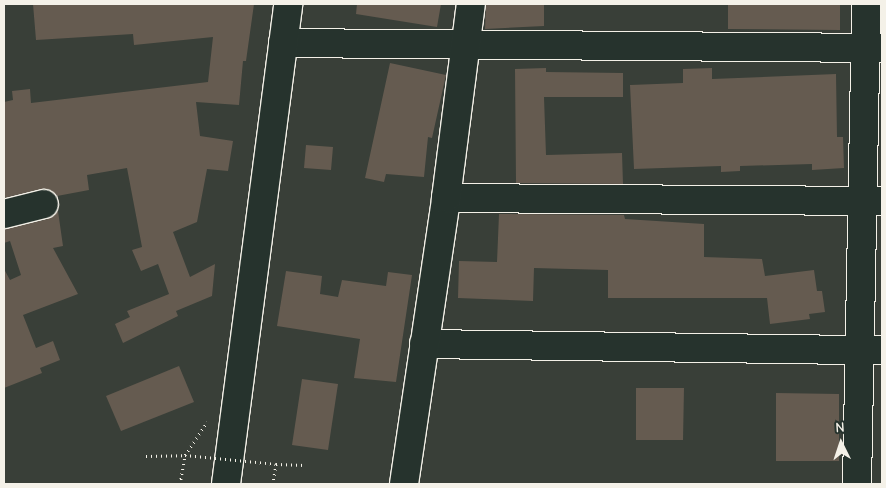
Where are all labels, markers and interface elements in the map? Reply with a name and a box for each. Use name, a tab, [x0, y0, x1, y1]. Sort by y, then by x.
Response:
north arrow	[816, 418, 866, 468]
text: N	[835, 419, 845, 436]

